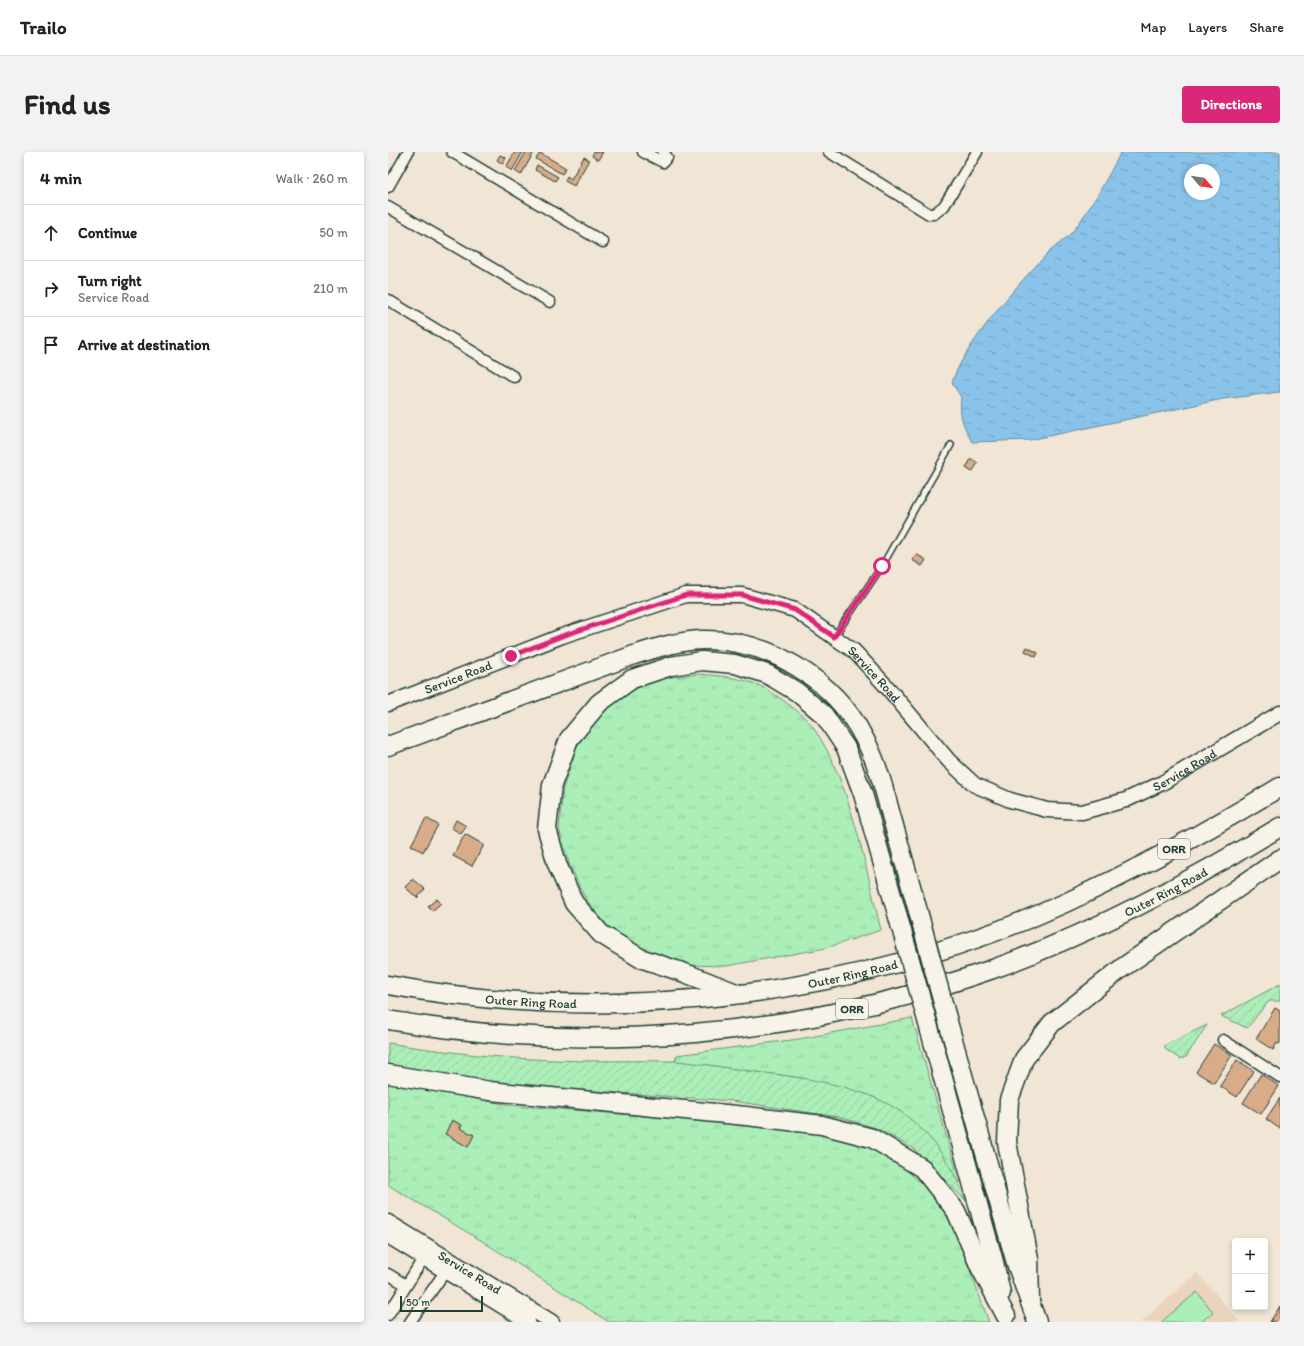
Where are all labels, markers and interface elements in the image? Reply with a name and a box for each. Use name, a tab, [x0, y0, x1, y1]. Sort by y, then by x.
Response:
text: Trailo	[20, 16, 67, 39]
text: Map	[1141, 19, 1166, 36]
text: Layers	[1188, 19, 1227, 36]
text: Share	[1249, 19, 1284, 36]
button: Directions	[1182, 86, 1280, 123]
text: Find us	[24, 87, 111, 121]
north arrow	[1184, 164, 1220, 200]
text: 4 min	[40, 168, 82, 188]
text: Walk · 260 m	[276, 171, 348, 186]
icon: ahead	[40, 222, 62, 244]
text: Continue	[78, 224, 137, 242]
text: 50 m	[319, 225, 348, 240]
text: Turn right	[78, 272, 142, 290]
icon: right	[40, 278, 62, 300]
text: 210 m	[313, 281, 348, 296]
text: Service Road	[78, 290, 149, 305]
icon: arrive	[40, 334, 62, 356]
text: Arrive at destination	[78, 336, 210, 354]
route start	[873, 557, 891, 575]
street label: Service Road	[846, 642, 904, 705]
route end	[502, 647, 520, 665]
street label: Service Road	[422, 657, 494, 697]
street label: Service Road	[1150, 745, 1219, 794]
road number: ORR	[1158, 839, 1190, 859]
street label: Outer Ring Road	[1122, 864, 1210, 920]
street label: Outer Ring Road	[806, 956, 899, 991]
street label: Outer Ring Road	[484, 991, 577, 1011]
road number: ORR	[836, 999, 868, 1019]
map controls	[1232, 1238, 1268, 1310]
button: +	[1232, 1238, 1268, 1274]
street label: Service Road	[436, 1247, 504, 1297]
button: −	[1232, 1274, 1268, 1310]
scale bar	[400, 1294, 483, 1313]
text: 50 m	[406, 1296, 430, 1309]

